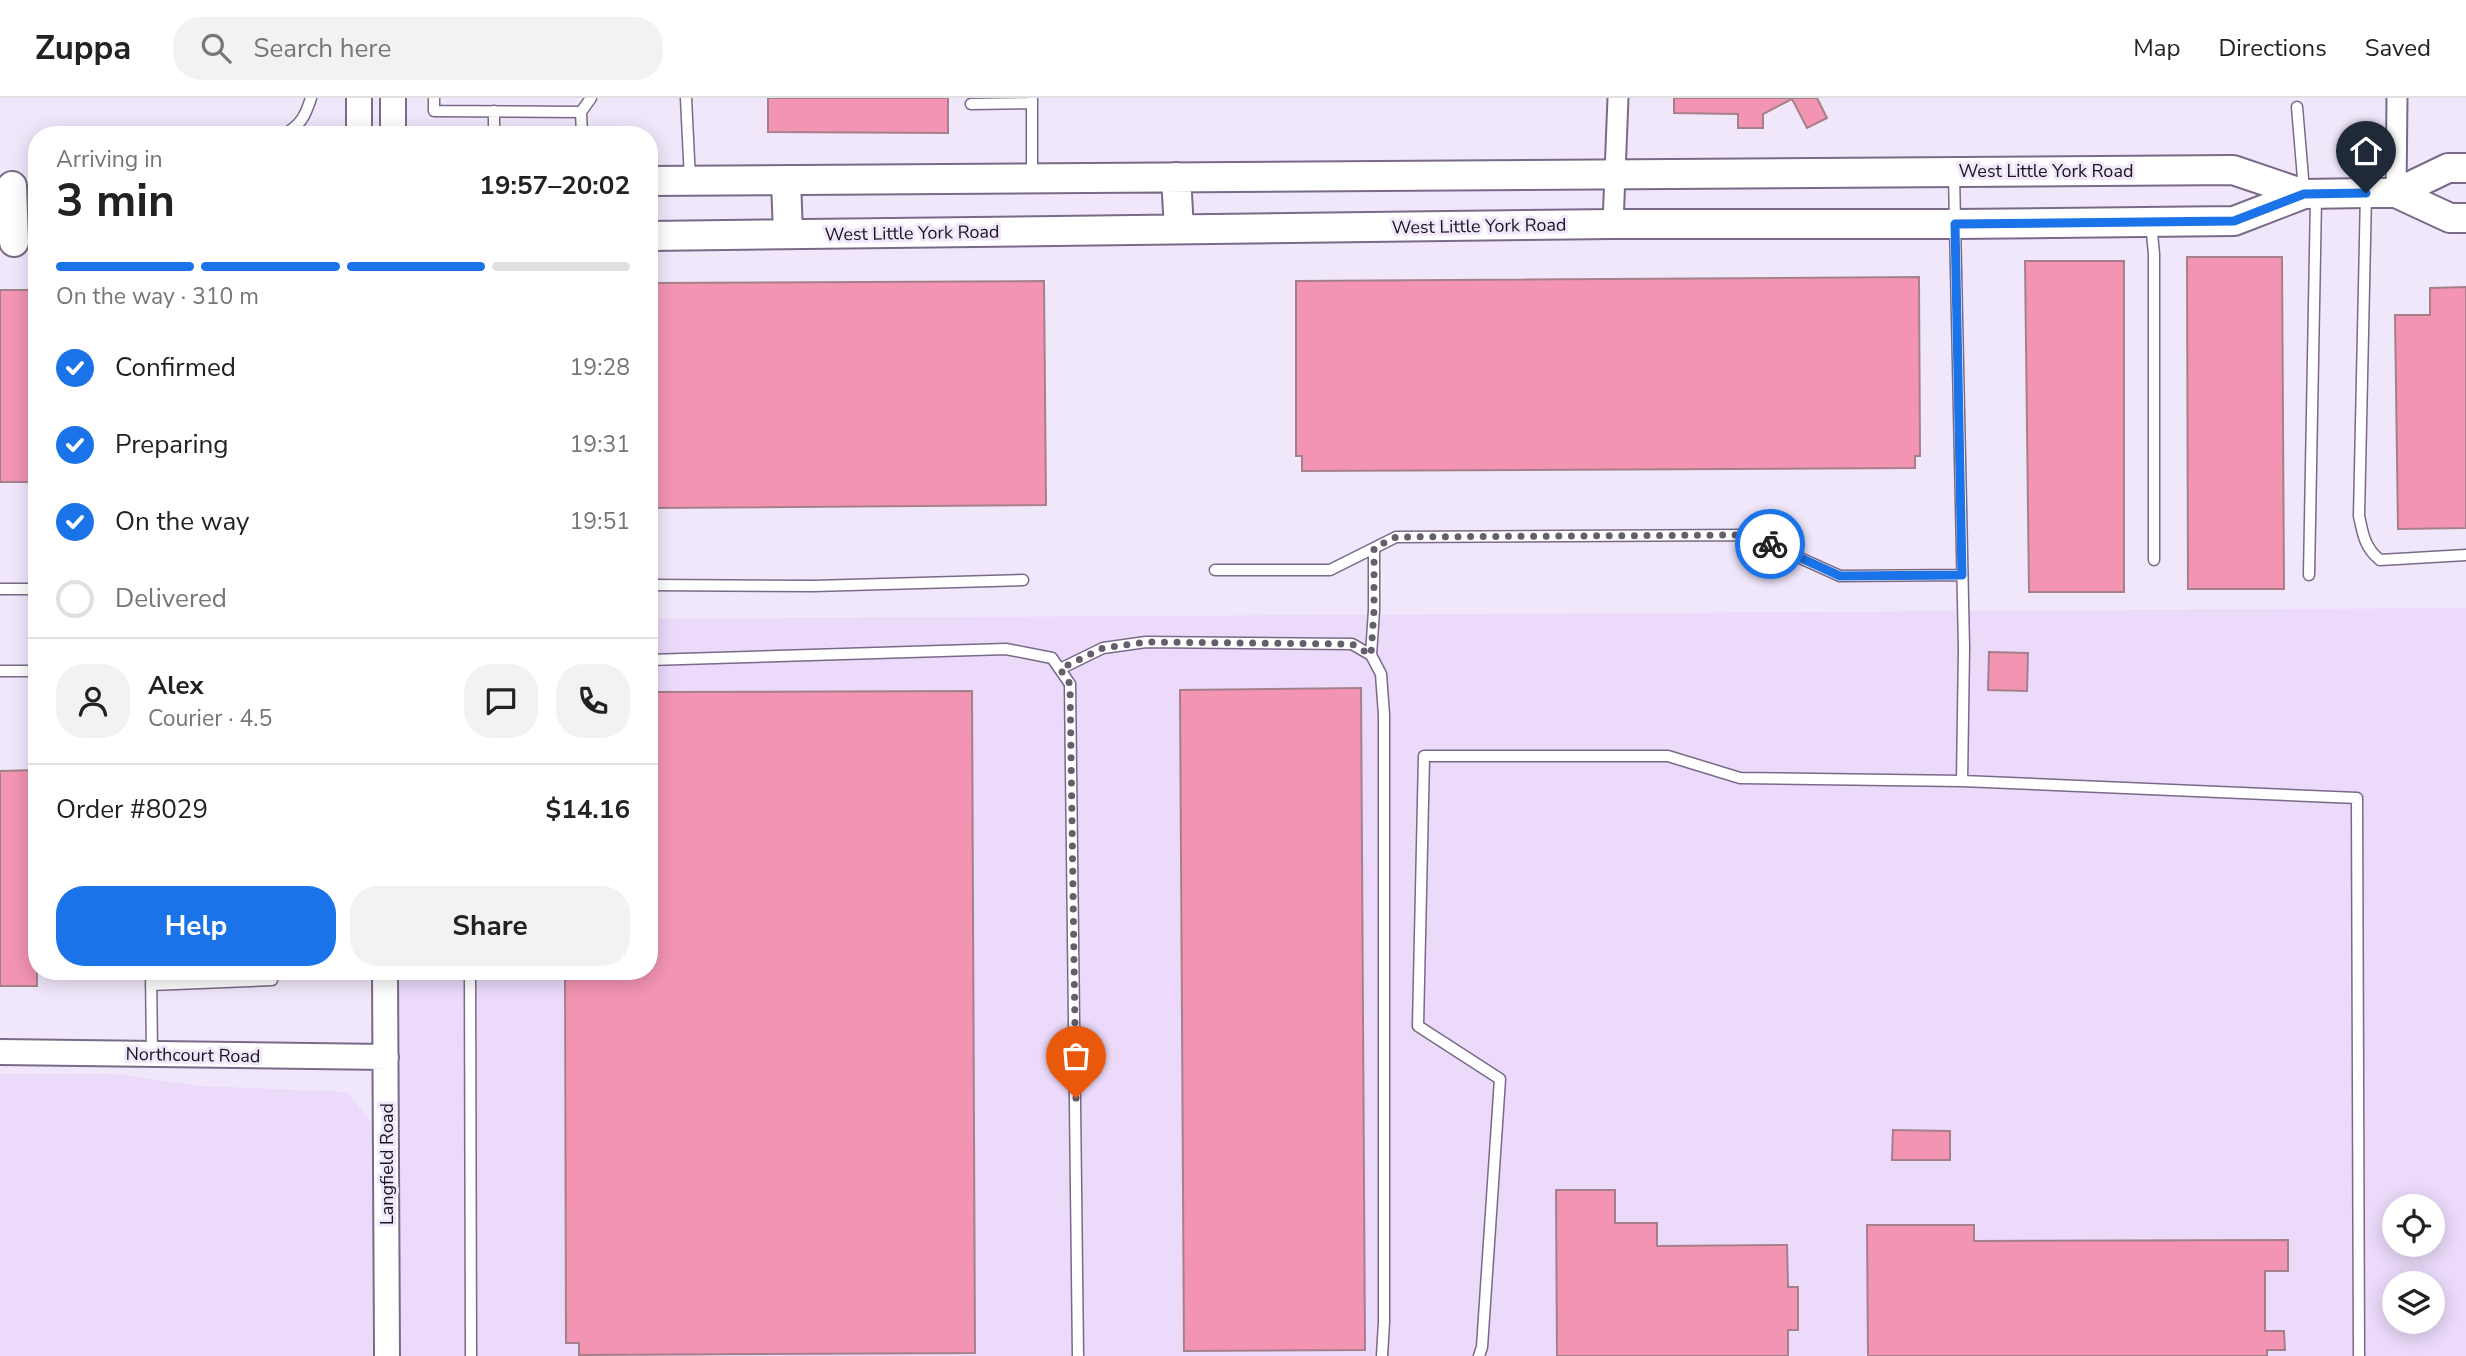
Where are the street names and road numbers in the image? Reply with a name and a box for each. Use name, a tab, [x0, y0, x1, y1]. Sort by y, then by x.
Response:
street label: West Little York Road	[1959, 159, 2133, 183]
street label: West Little York Road	[1391, 212, 1567, 240]
street label: West Little York Road	[824, 219, 1000, 247]
street label: Northcourt Road	[125, 1042, 261, 1068]
street label: Langfield Road	[375, 1103, 399, 1225]

